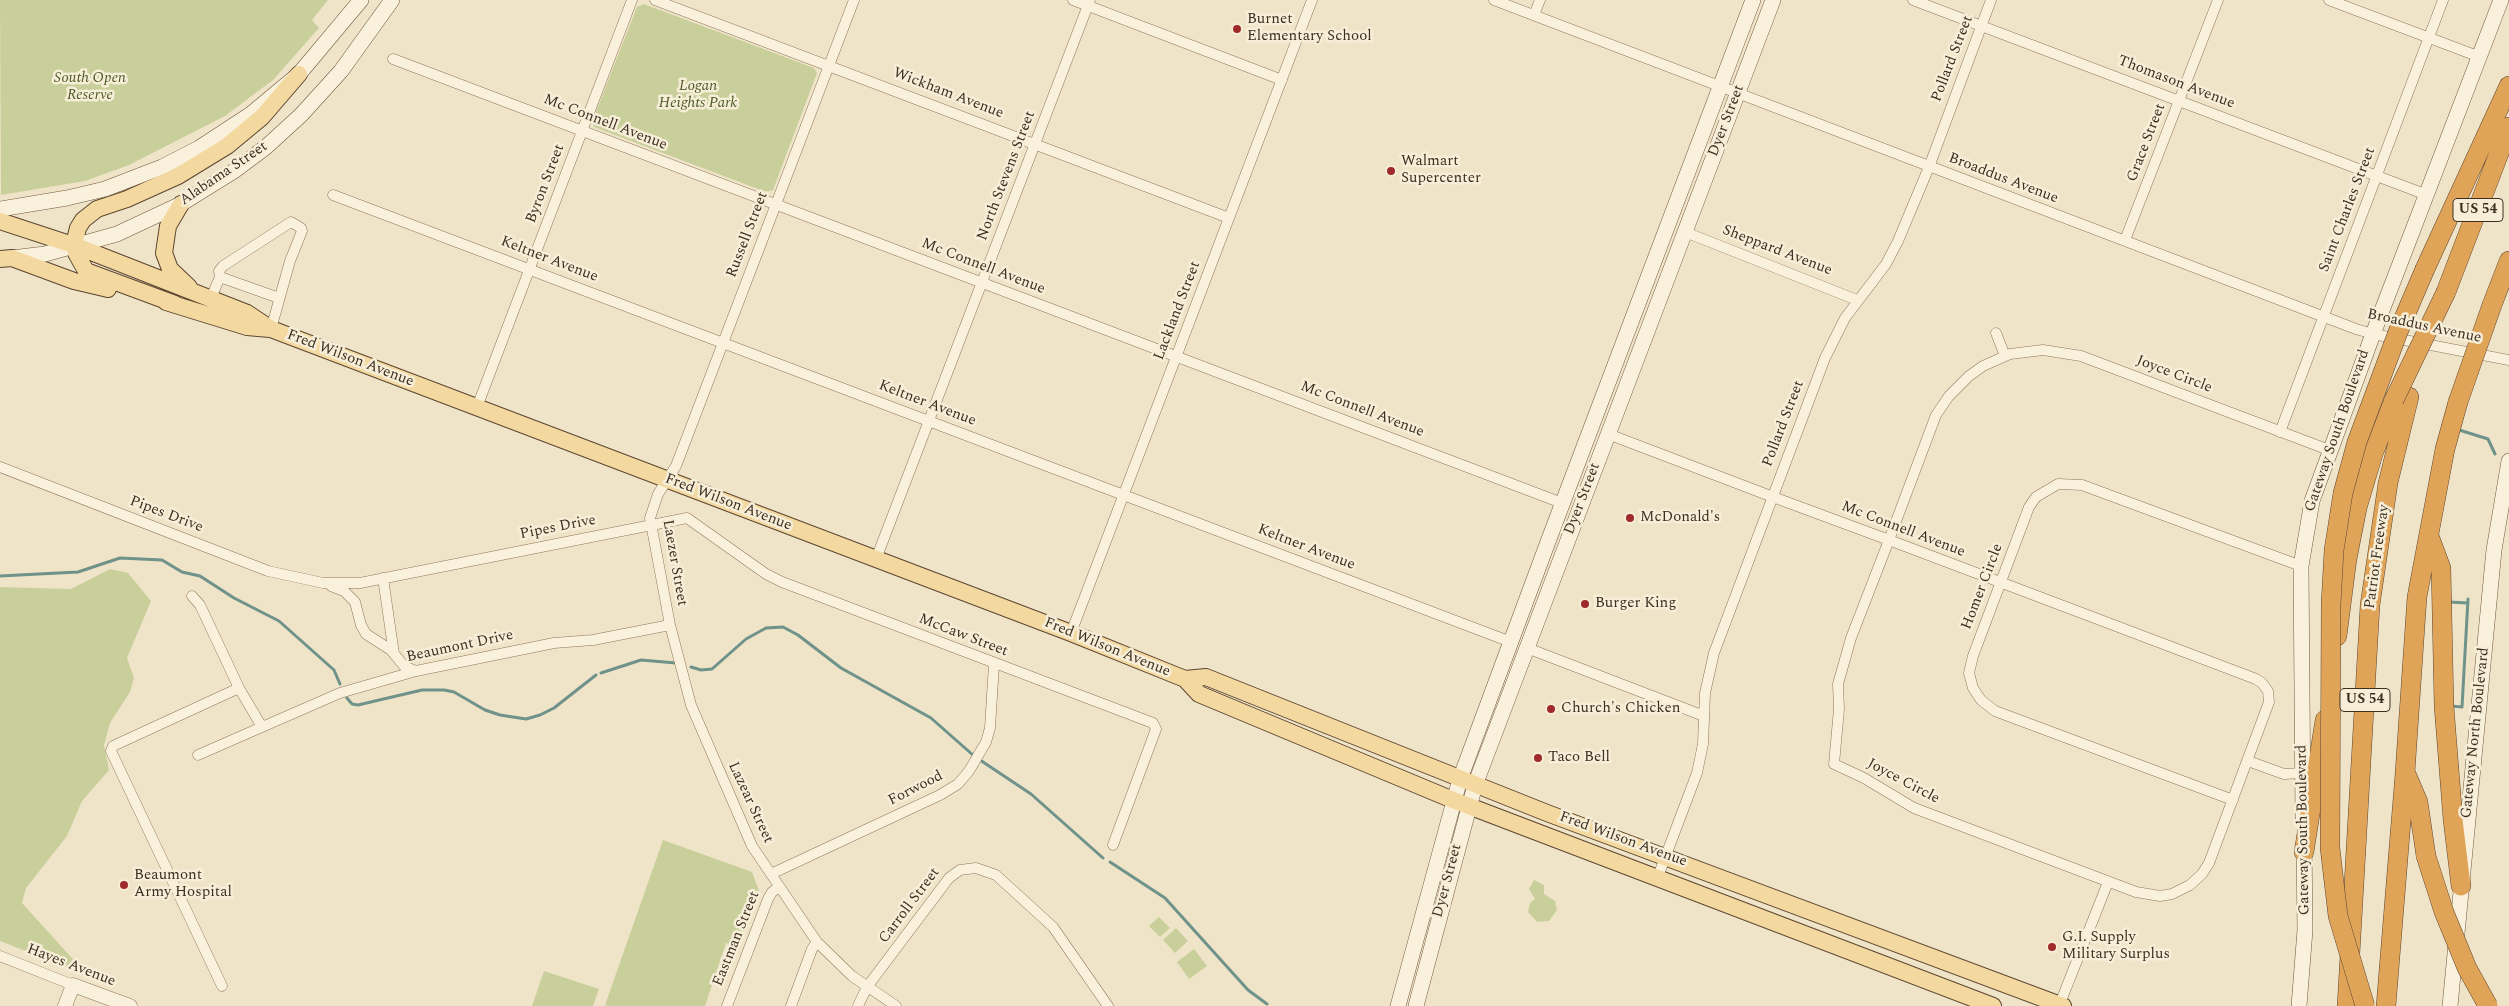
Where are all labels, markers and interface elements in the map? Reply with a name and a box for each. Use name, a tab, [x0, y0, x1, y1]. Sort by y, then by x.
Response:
place label: Burnet Elementary School	[1247, 11, 1372, 46]
street label: Pollard Street	[1928, 13, 1978, 105]
marker: Burnet Elementary School	[1231, 23, 1243, 35]
street label: Thomason Avenue	[2115, 52, 2237, 114]
street label: Wickham Avenue	[890, 65, 1006, 123]
park label: South Open Reserve	[54, 70, 126, 105]
park label: Logan Heights Park	[659, 78, 737, 113]
street label: Dyer Street	[1705, 83, 1749, 159]
street label: Mc Connell Avenue	[541, 91, 669, 155]
street label: Grace Street	[2124, 101, 2170, 185]
street label: North Stevens Street	[974, 109, 1040, 243]
street label: Alabama Street	[177, 138, 271, 210]
street label: Byron Street	[523, 142, 569, 226]
street label: Saint Charles Street	[2316, 145, 2380, 275]
street label: Broaddus Avenue	[1946, 150, 2060, 208]
place label: Walmart Supercenter	[1401, 153, 1481, 188]
marker: Walmart Supercenter	[1385, 165, 1397, 177]
street label: Russell Street	[723, 190, 773, 280]
road number: US 54	[2453, 198, 2503, 222]
street label: Sheppard Avenue	[1720, 222, 1834, 280]
street label: Keltner Avenue	[498, 233, 600, 287]
street label: Mc Connell Avenue	[919, 235, 1047, 299]
street label: Lackland Street	[1151, 259, 1205, 363]
street label: Broaddus Avenue	[2365, 306, 2483, 348]
street label: Fred Wilson Avenue	[284, 327, 416, 391]
street label: Gateway South Boulevard	[2302, 347, 2374, 515]
street label: Joyce Circle	[2134, 352, 2214, 398]
street label: Keltner Avenue	[876, 377, 978, 431]
street label: Mc Connell Avenue	[1298, 378, 1426, 442]
street label: Pollard Street	[1759, 378, 1809, 470]
street label: Dyer Street	[1561, 461, 1605, 537]
street label: Fred Wilson Avenue	[662, 471, 794, 535]
street label: Pipes Drive	[127, 493, 205, 537]
street label: Mc Connell Avenue	[1839, 498, 1967, 562]
street label: Patriot Freeway	[2362, 504, 2394, 610]
place label: McDonald's	[1640, 509, 1720, 527]
street label: Pipes Drive	[518, 512, 598, 544]
marker: McDonald's	[1624, 512, 1636, 524]
street label: Laezer Street	[658, 518, 690, 608]
street label: Keltner Avenue	[1255, 521, 1357, 575]
street label: Homer Circle	[1958, 542, 2008, 632]
place label: Burger King	[1595, 595, 1676, 613]
marker: Burger King	[1579, 598, 1591, 610]
street label: McCaw Street	[916, 611, 1010, 661]
street label: Fred Wilson Avenue	[1041, 614, 1173, 682]
street label: Beaumont Drive	[405, 627, 515, 667]
street label: Gateway North Boulevard	[2458, 647, 2494, 819]
road number: US 54	[2340, 688, 2390, 712]
place label: Church's Chicken	[1561, 700, 1680, 718]
marker: Church's Chicken	[1545, 703, 1557, 715]
street label: Gateway South Boulevard	[2294, 745, 2314, 915]
place label: Taco Bell	[1548, 749, 1610, 767]
marker: Taco Bell	[1532, 752, 1544, 764]
street label: Joyce Circle	[1864, 755, 1942, 809]
street label: Lazear Street	[723, 760, 777, 846]
street label: Forwood	[886, 768, 946, 810]
street label: Fred Wilson Avenue	[1557, 809, 1689, 871]
street label: Dyer Street	[1430, 842, 1466, 920]
street label: Carroll Street	[876, 865, 944, 947]
place label: Beaumont Army Hospital	[134, 867, 232, 902]
marker: Beaumont Army Hospital	[118, 879, 130, 891]
street label: Eastman Street	[710, 889, 764, 989]
place label: G.I. Supply Military Surplus	[2062, 929, 2170, 964]
street label: Hayes Avenue	[24, 941, 118, 991]
marker: G.I. Supply Military Surplus	[2046, 941, 2058, 953]

